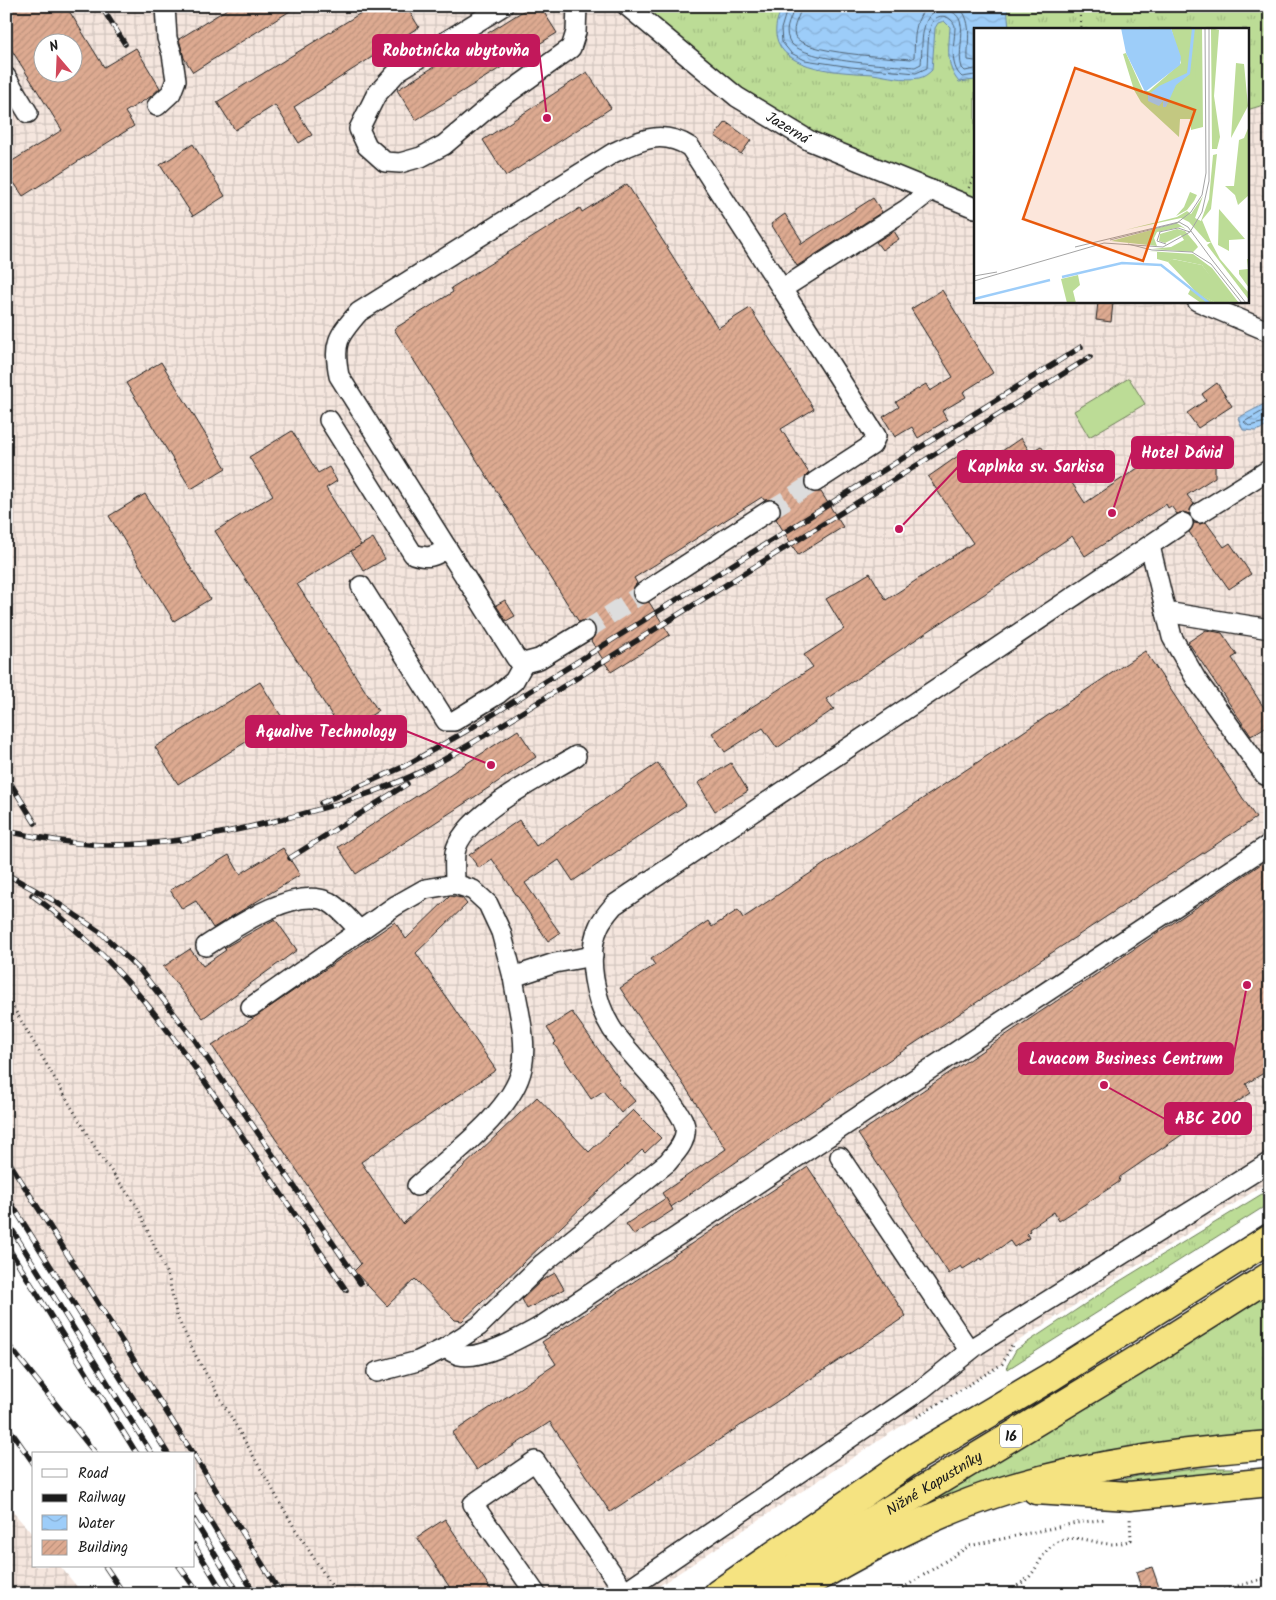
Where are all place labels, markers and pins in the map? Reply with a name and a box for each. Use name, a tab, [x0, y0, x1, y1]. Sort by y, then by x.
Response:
callout: Robotnícka ubytovňa	[373, 35, 539, 66]
callout: Hotel Dávid	[1132, 437, 1233, 468]
callout: Kaplnka sv. Sarkisa	[958, 451, 1114, 482]
callout: Aqualive Technology	[246, 716, 406, 747]
callout: Lavacom Business Centrum	[1019, 1043, 1233, 1074]
callout: ABC ZOO	[1165, 1103, 1251, 1134]

